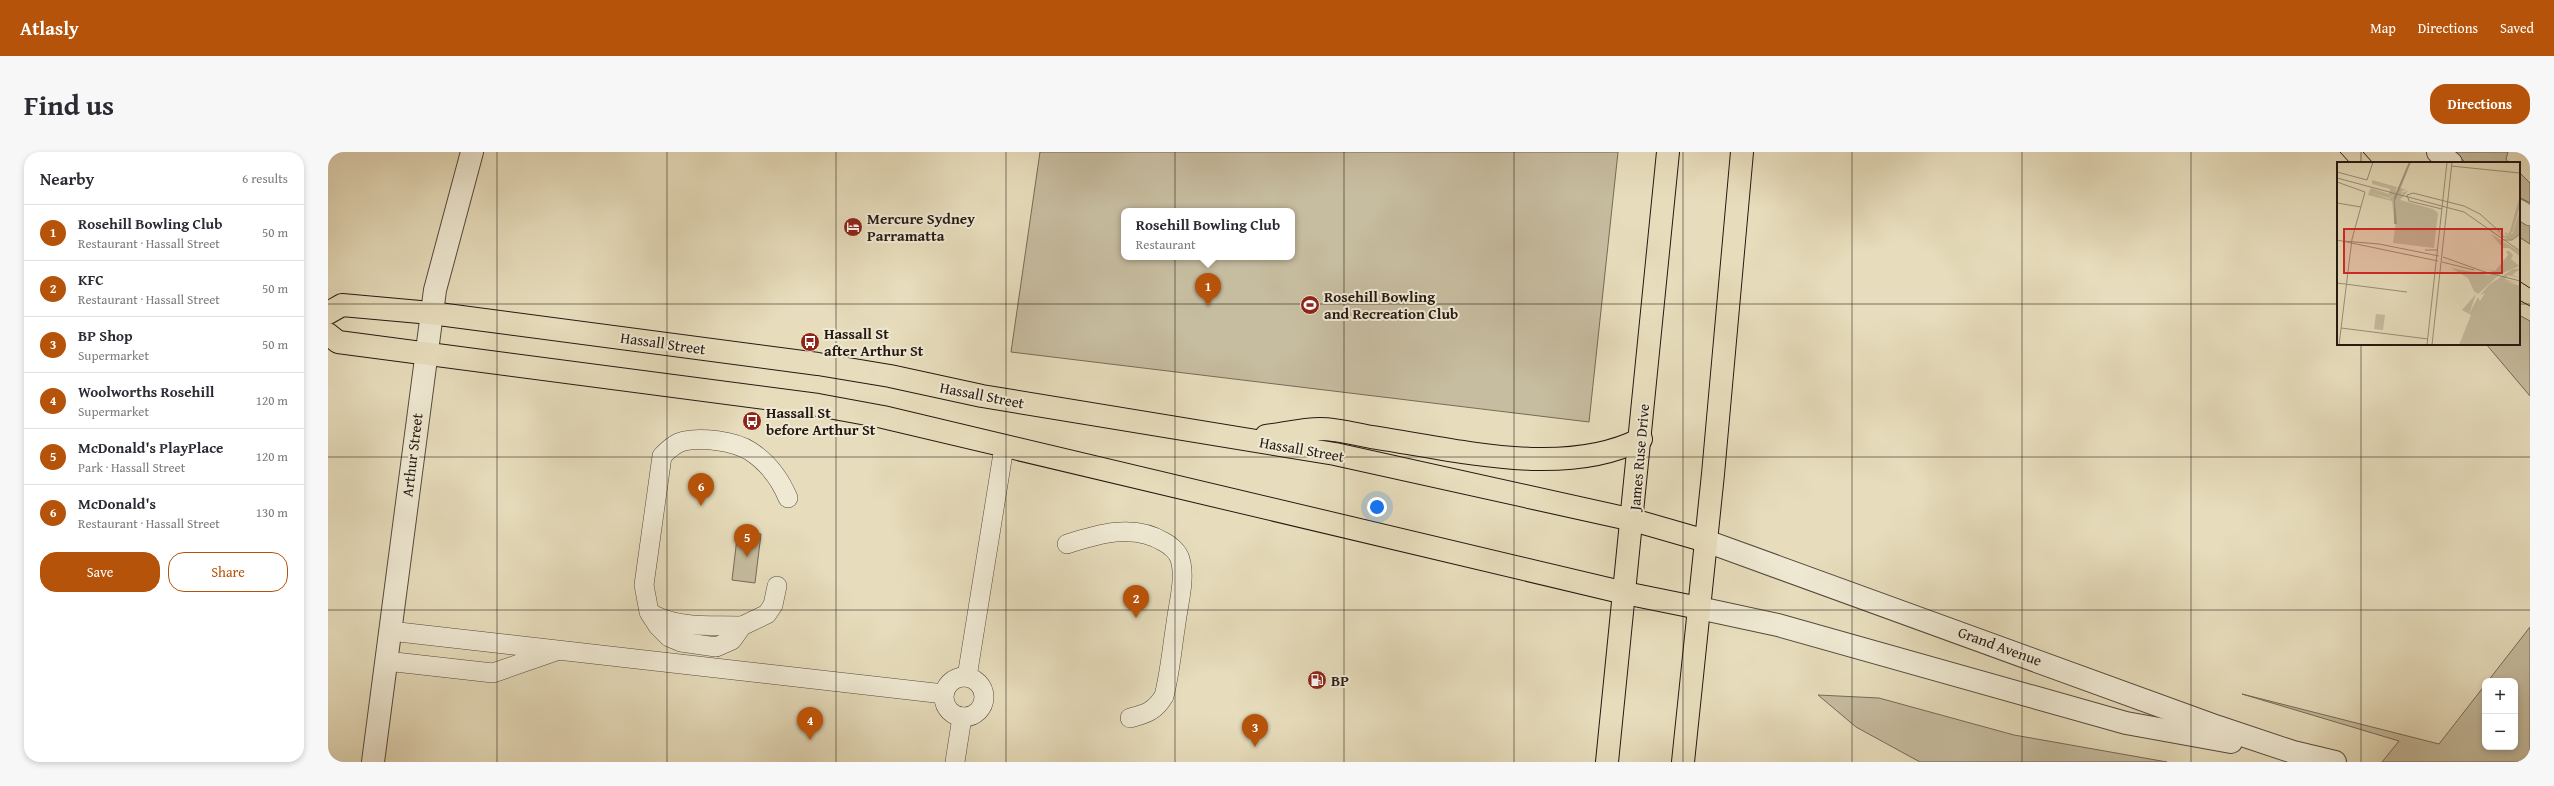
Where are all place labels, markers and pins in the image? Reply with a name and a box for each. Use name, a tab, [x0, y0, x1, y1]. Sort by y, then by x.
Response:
place label: Mercure Sydney Parramatta	[867, 208, 975, 246]
hotel icon: Mercure Sydney Parramatta	[842, 216, 864, 238]
pin: 1	[1195, 273, 1221, 306]
place label: Rosehill Bowling and Recreation Club	[1324, 286, 1458, 324]
sports icon: Rosehill Bowling and Recreation Club	[1299, 294, 1321, 316]
place label: Hassall St after Arthur St	[824, 323, 924, 361]
bus stop icon: Hassall St after Arthur St	[799, 331, 821, 353]
place label: Hassall St before Arthur St	[766, 402, 876, 440]
bus stop icon: Hassall St before Arthur St	[741, 410, 763, 432]
pin: 6	[688, 473, 714, 506]
pin: 5	[734, 524, 760, 557]
pin: 2	[1123, 585, 1149, 618]
fuel station icon: BP	[1306, 669, 1328, 691]
place label: BP	[1331, 670, 1349, 691]
pin: 4	[797, 707, 823, 740]
pin: 3	[1242, 714, 1268, 747]

